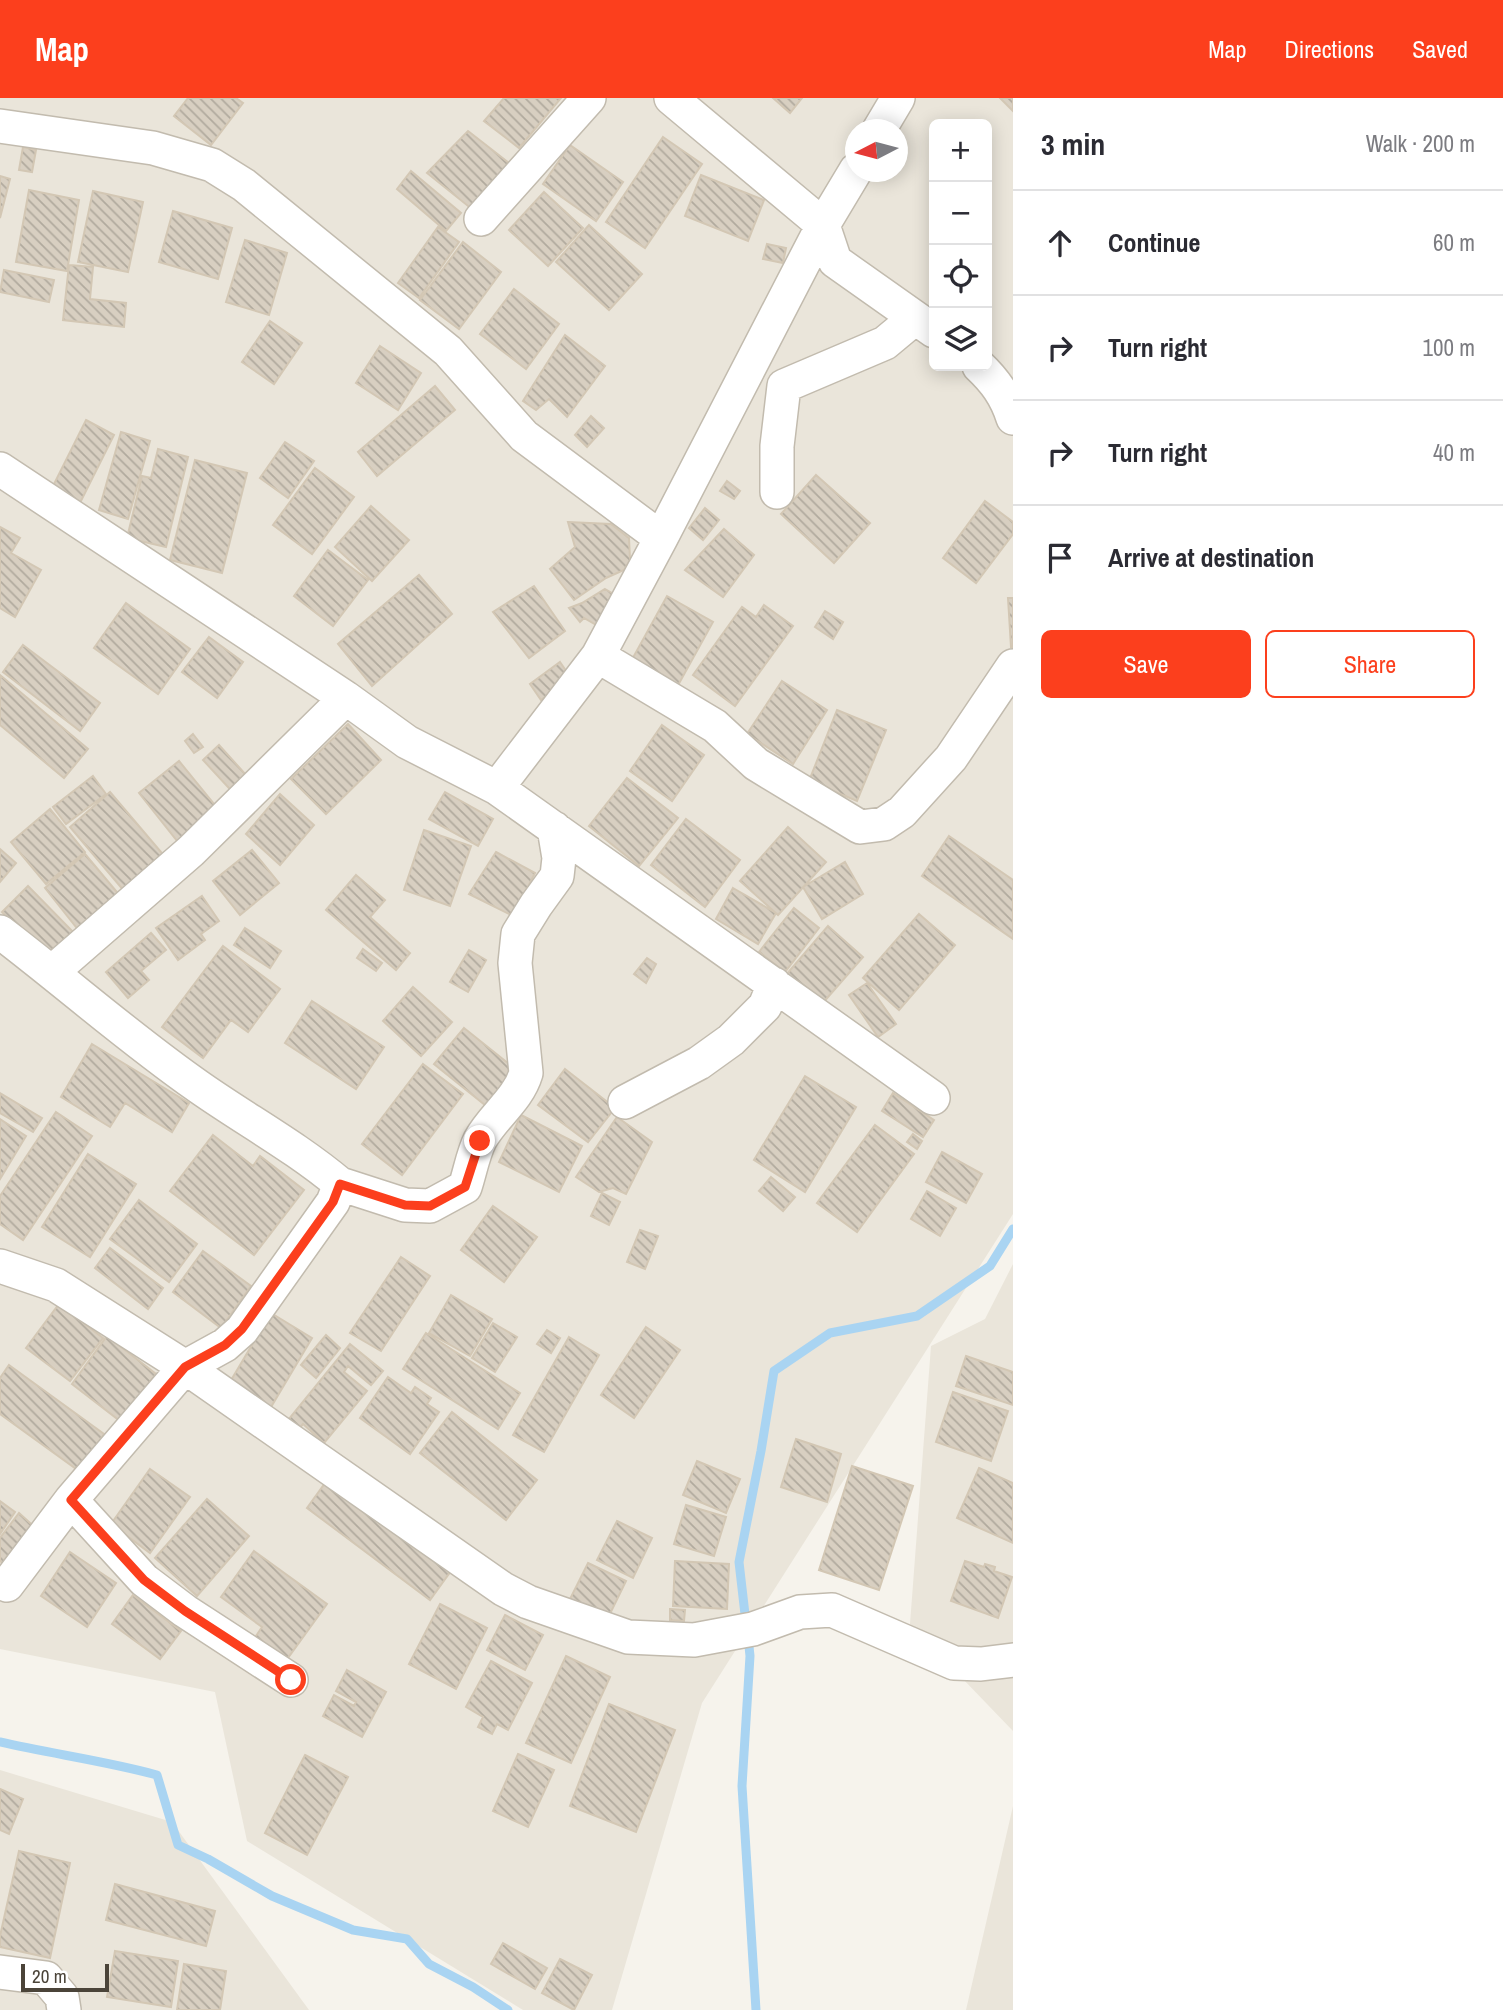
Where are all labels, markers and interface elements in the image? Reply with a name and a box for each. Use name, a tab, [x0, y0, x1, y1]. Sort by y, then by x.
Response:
text: Map	[35, 27, 89, 71]
text: Map	[1208, 33, 1246, 65]
text: Directions	[1284, 33, 1374, 65]
text: Saved	[1412, 33, 1468, 65]
north arrow	[845, 119, 908, 182]
map controls	[929, 119, 992, 371]
button: +	[929, 119, 992, 182]
text: 3 min	[1041, 124, 1105, 164]
text: Walk · 200 m	[1366, 128, 1475, 159]
button: −	[929, 182, 992, 245]
icon: ahead	[1041, 224, 1079, 262]
text: Continue	[1108, 225, 1200, 260]
text: 60 m	[1433, 227, 1475, 258]
button: locate	[929, 245, 992, 308]
button: layers	[929, 308, 992, 371]
icon: right	[1041, 329, 1079, 367]
text: Turn right	[1108, 330, 1207, 365]
text: 100 m	[1423, 332, 1475, 363]
icon: right	[1041, 434, 1079, 472]
text: Turn right	[1108, 435, 1207, 470]
text: 40 m	[1433, 437, 1475, 468]
icon: arrive	[1041, 539, 1079, 577]
text: Arrive at destination	[1108, 540, 1314, 575]
button: Save	[1041, 630, 1251, 698]
button: Share	[1265, 630, 1475, 698]
route end	[464, 1125, 495, 1156]
route start	[275, 1664, 306, 1695]
scale bar	[21, 1961, 108, 1993]
text: 20 m	[32, 1963, 67, 1989]

